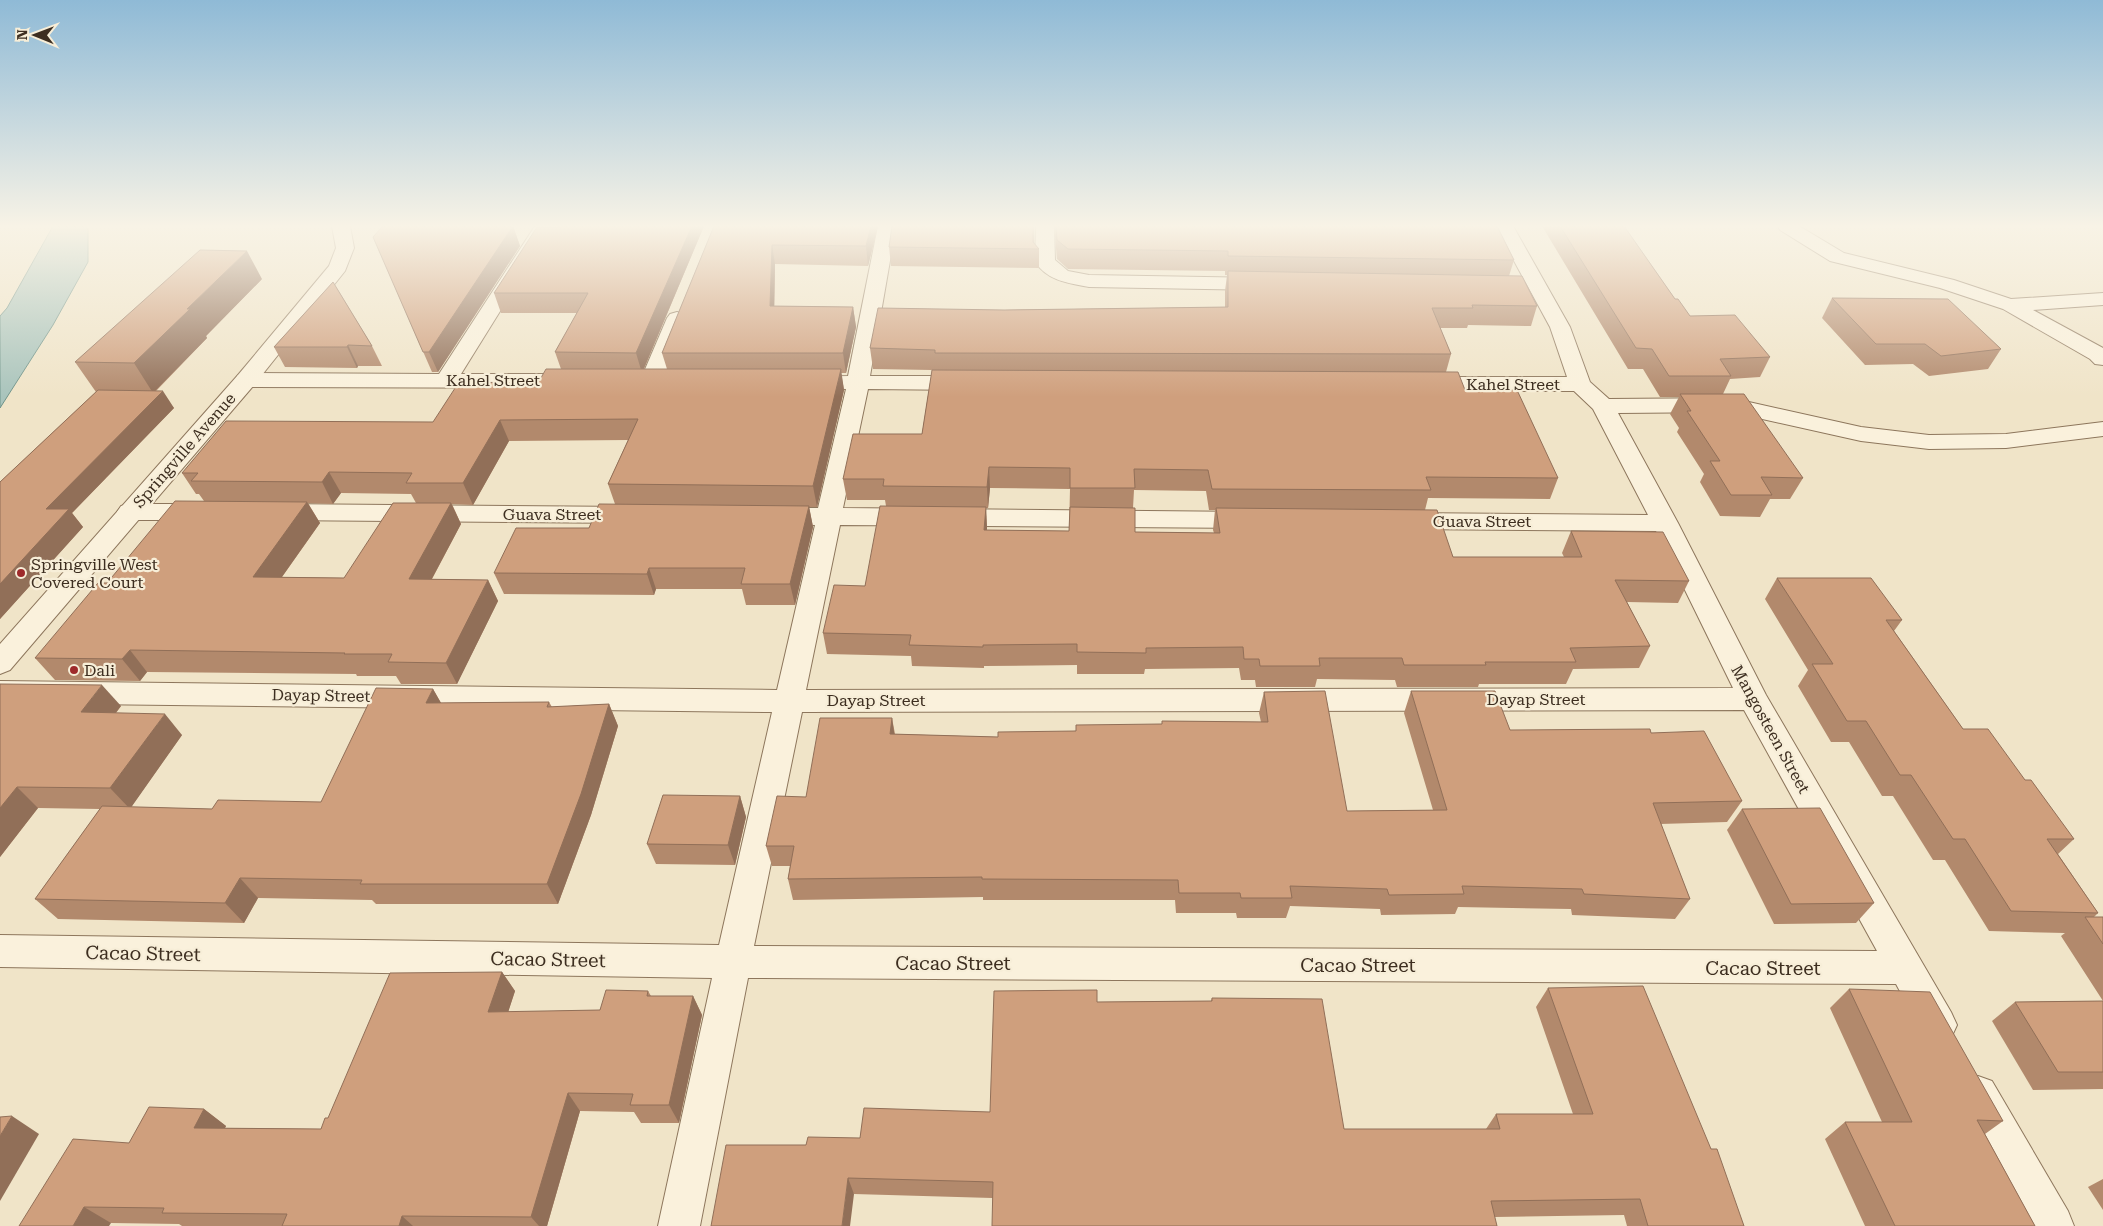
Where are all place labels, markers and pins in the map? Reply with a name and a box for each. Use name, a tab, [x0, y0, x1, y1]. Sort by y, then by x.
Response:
place label: Springville West Covered Court	[31, 555, 158, 592]
marker: Springville West Covered Court	[15, 567, 27, 579]
place label: Dali	[84, 661, 115, 680]
marker: Dali	[68, 664, 80, 676]

